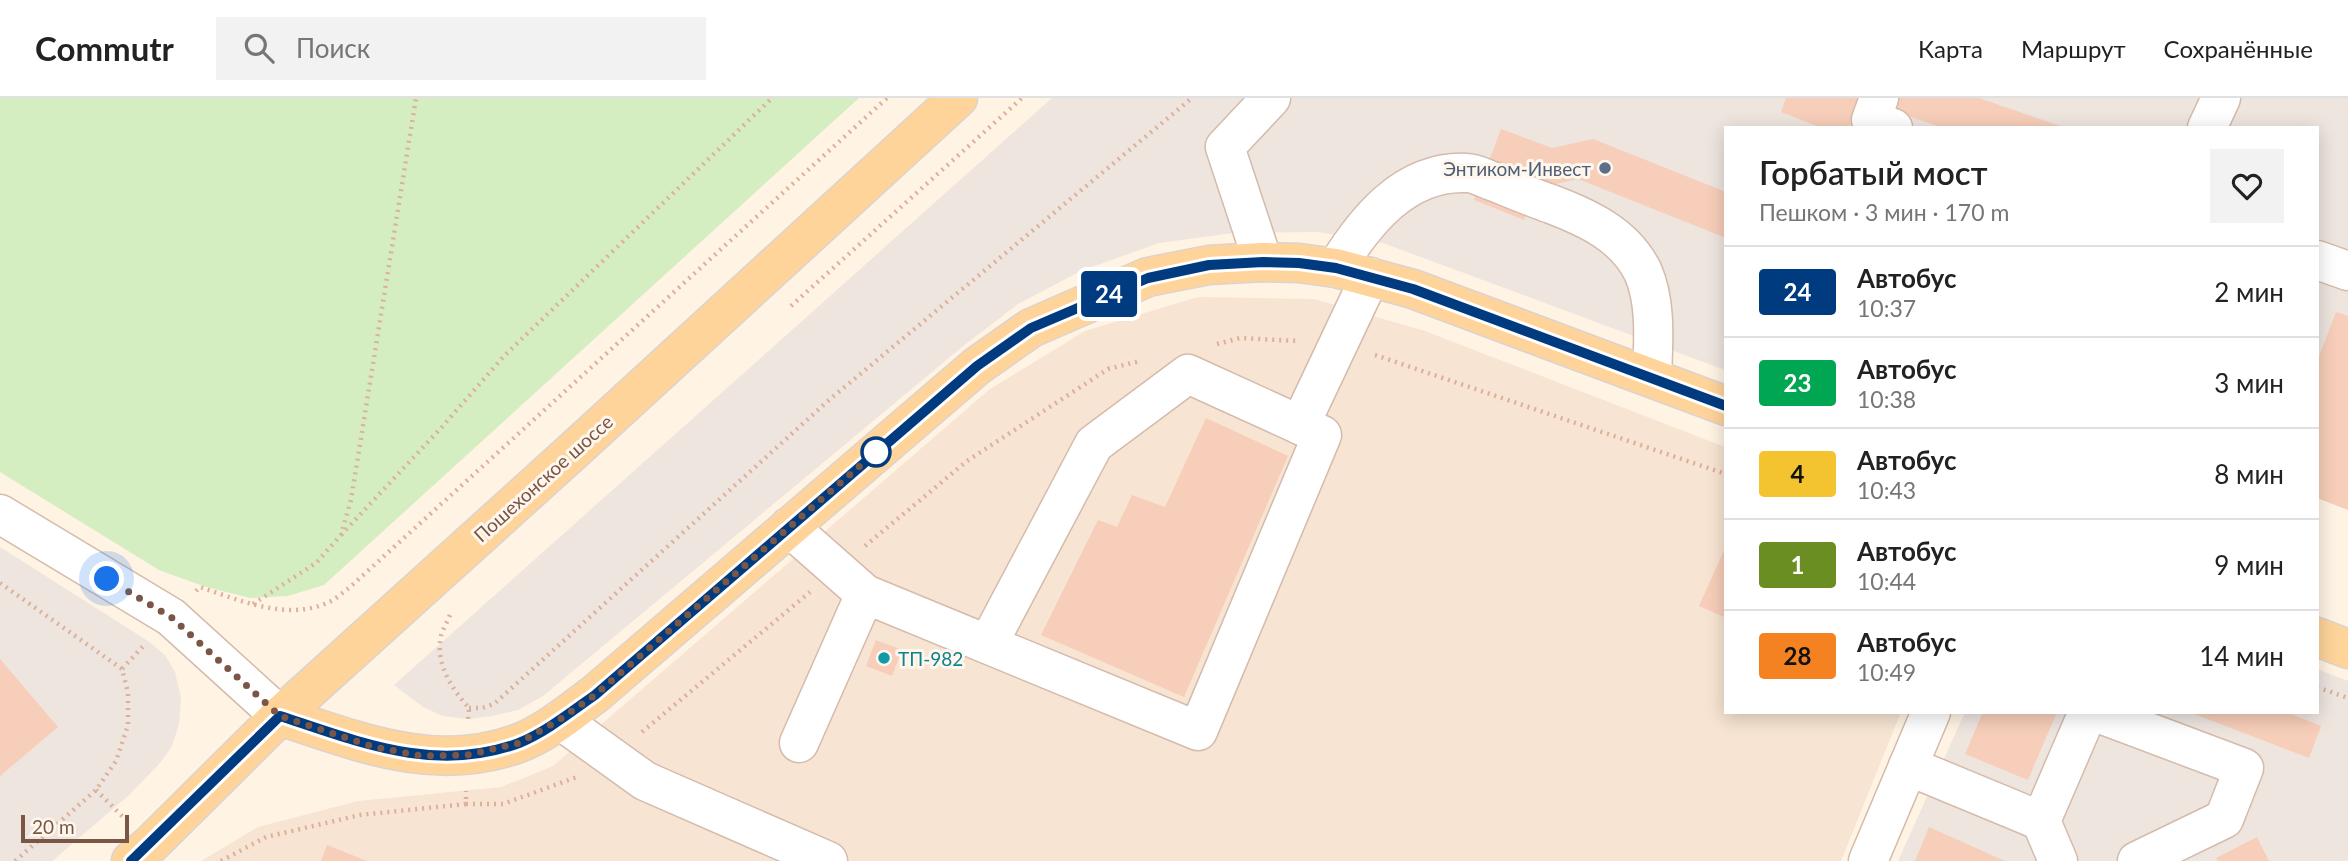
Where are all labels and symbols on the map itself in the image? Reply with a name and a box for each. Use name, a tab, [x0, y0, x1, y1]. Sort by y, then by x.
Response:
place label: Энтиком-Инвест	[1443, 157, 1591, 180]
marker: Энтиком-Инвест	[1597, 160, 1613, 176]
line badge: 24	[1078, 271, 1140, 317]
street label: Пошехонское шоссе	[469, 410, 617, 546]
unlabelled marker	[861, 437, 891, 467]
your location	[89, 561, 124, 596]
place label: ТП-982	[898, 647, 963, 670]
marker: ТП-982	[876, 650, 892, 666]
scale bar	[21, 812, 130, 844]

